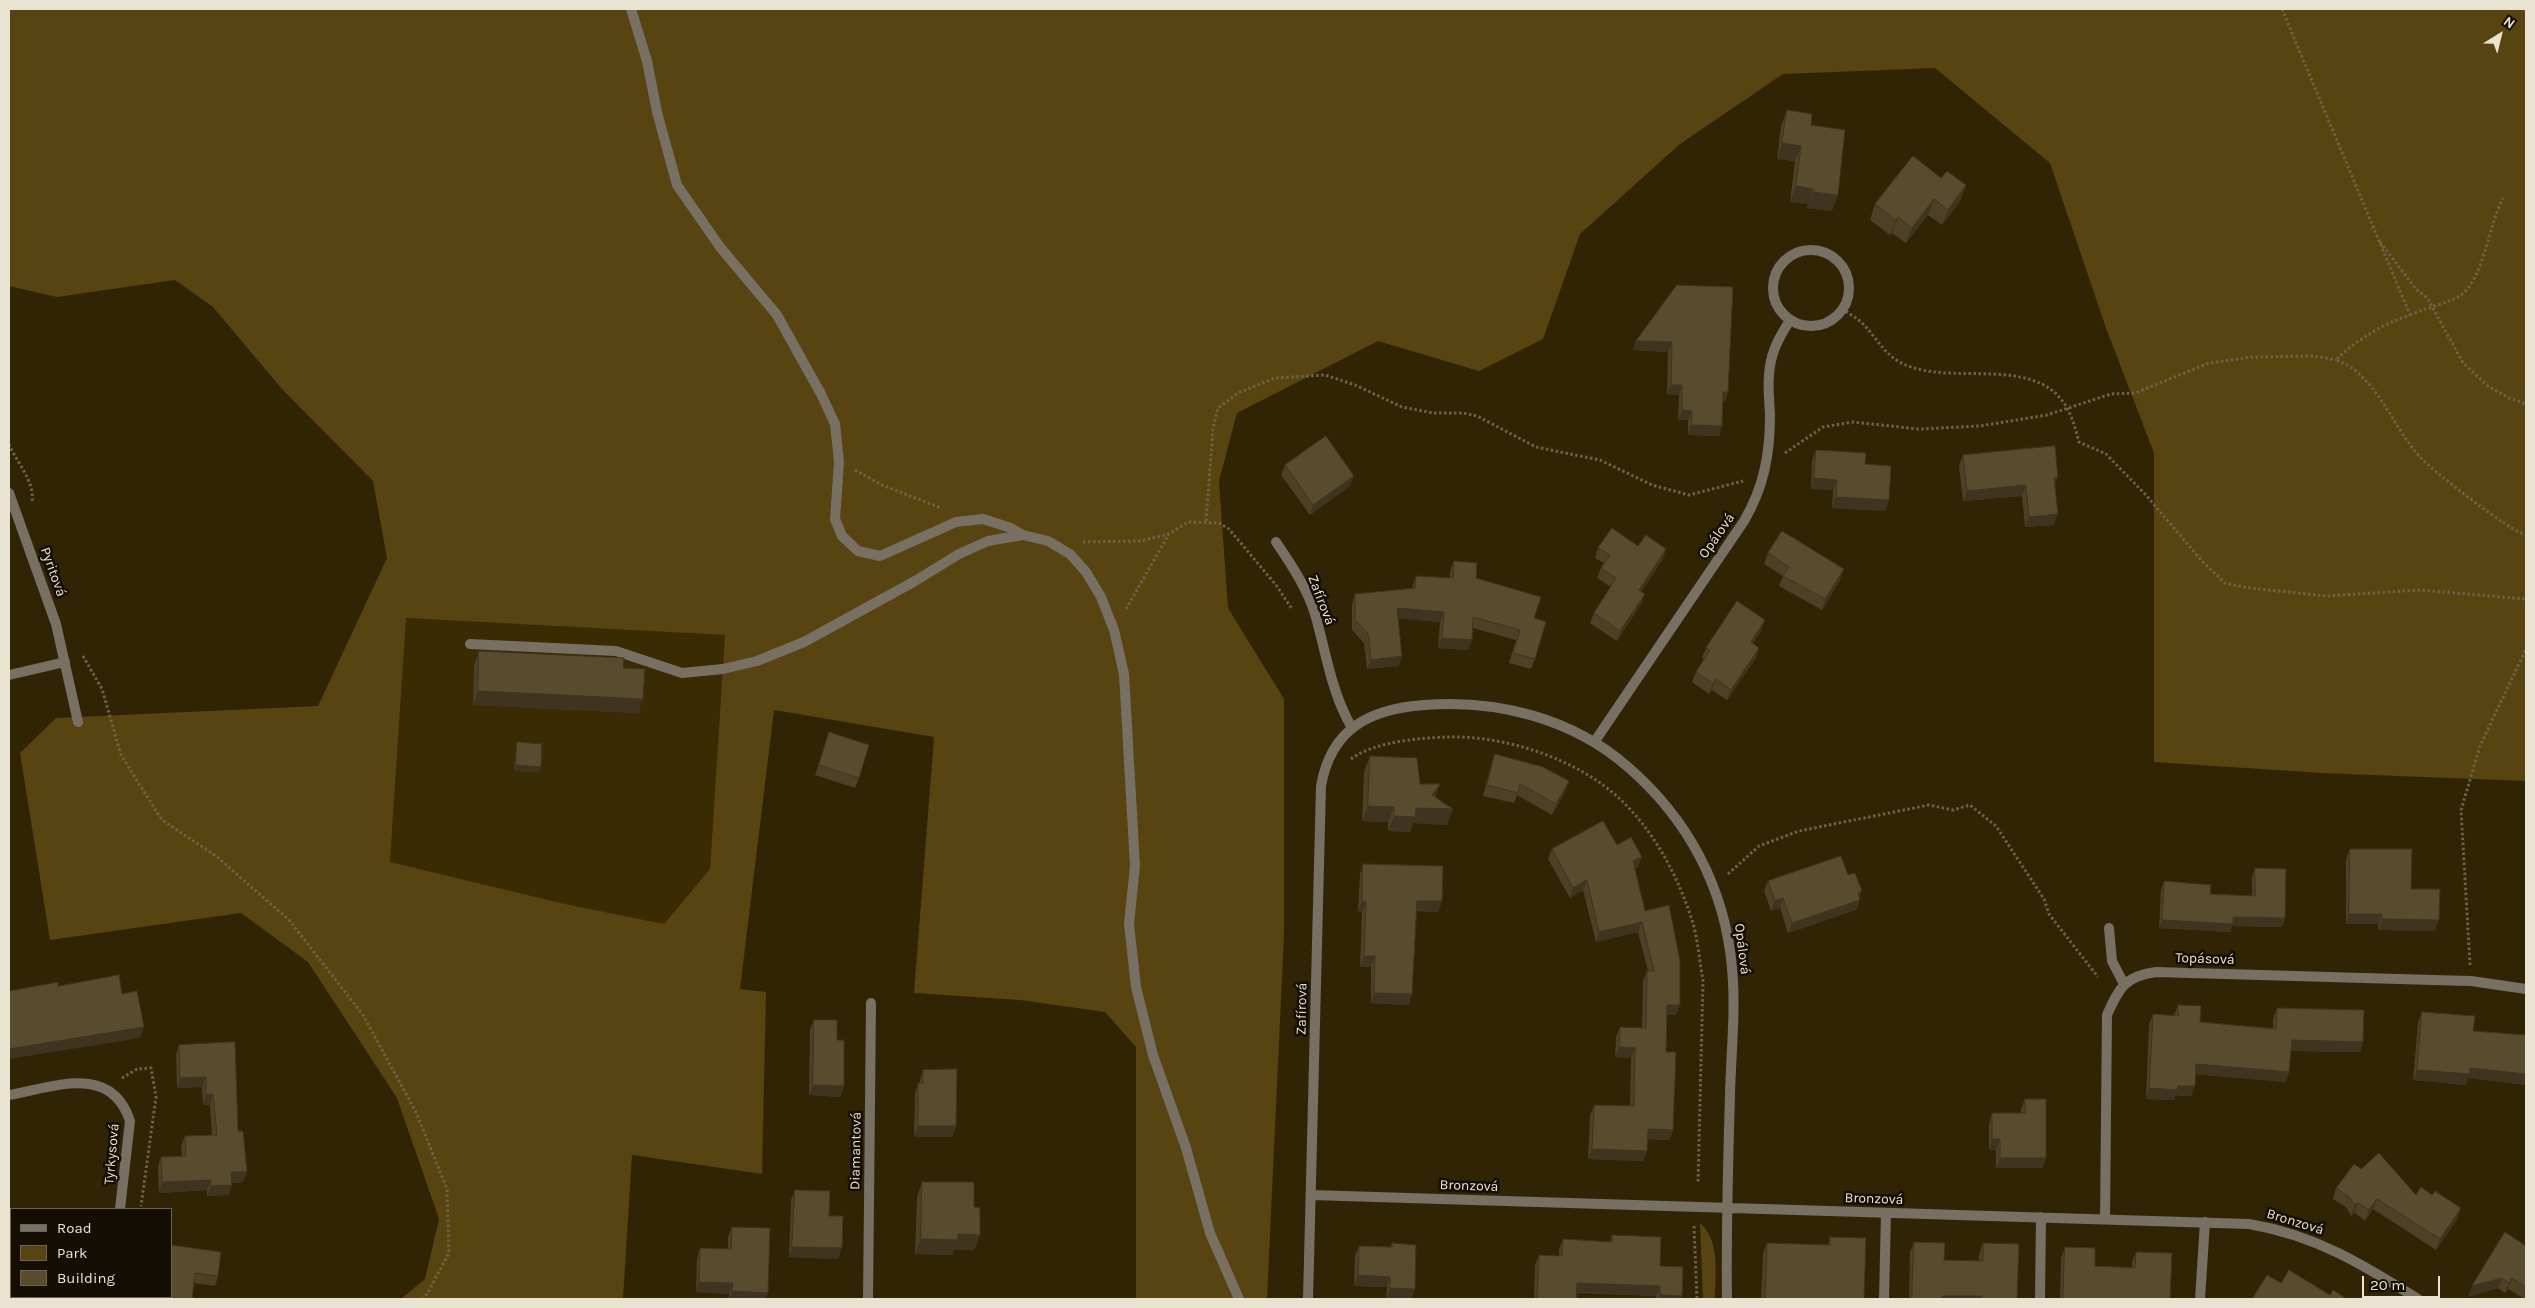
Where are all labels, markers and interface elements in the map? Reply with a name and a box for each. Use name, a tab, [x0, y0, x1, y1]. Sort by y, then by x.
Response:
north arrow	[2475, 10, 2525, 60]
text: N	[2500, 13, 2518, 32]
street label: Opálová	[1695, 510, 1739, 562]
street label: Pyritová	[36, 545, 70, 599]
street label: Zafírová	[1304, 573, 1338, 627]
street label: Opálová	[1731, 923, 1753, 975]
street label: Topásová	[2175, 950, 2235, 968]
street label: Zafírová	[1293, 983, 1311, 1035]
street label: Diamantová	[847, 1112, 865, 1190]
street label: Tyrkysová	[101, 1123, 123, 1185]
street label: Bronzová	[1439, 1177, 1499, 1195]
street label: Bronzová	[1844, 1190, 1904, 1208]
street label: Bronzová	[2264, 1205, 2326, 1239]
legend	[10, 1208, 172, 1298]
text: Road	[57, 1219, 92, 1237]
text: Park	[57, 1244, 87, 1262]
scale bar	[2365, 1266, 2442, 1298]
text: Building	[57, 1269, 115, 1287]
text: 20 m	[2370, 1276, 2405, 1294]

